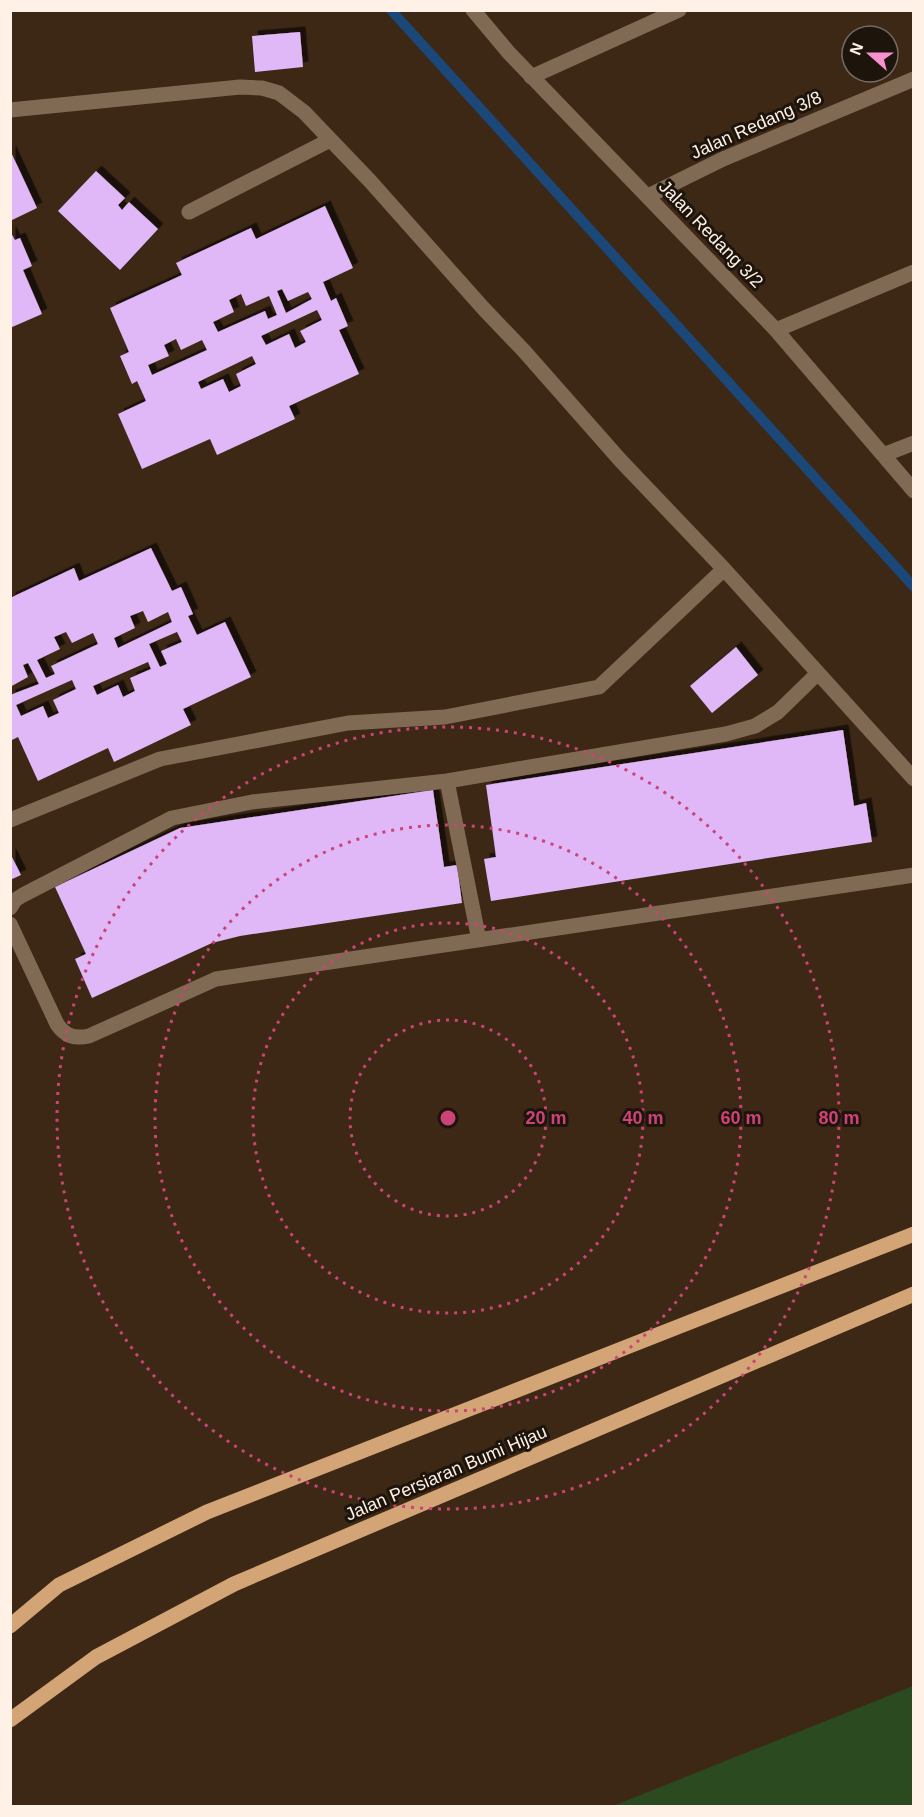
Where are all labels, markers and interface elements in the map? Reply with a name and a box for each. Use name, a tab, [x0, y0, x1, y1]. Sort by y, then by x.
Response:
north arrow	[840, 24, 900, 84]
text: N	[846, 40, 866, 57]
street label: Jalan Redang 3/8	[687, 87, 825, 163]
street label: Jalan Redang 3/2	[655, 176, 767, 292]
centre of rings	[438, 1108, 458, 1128]
text: 20 m	[525, 1108, 567, 1128]
text: 40 m	[622, 1108, 664, 1128]
text: 60 m	[720, 1108, 762, 1128]
text: 80 m	[818, 1108, 860, 1128]
street label: Jalan Persiaran Bumi Hijau	[342, 1421, 550, 1525]

